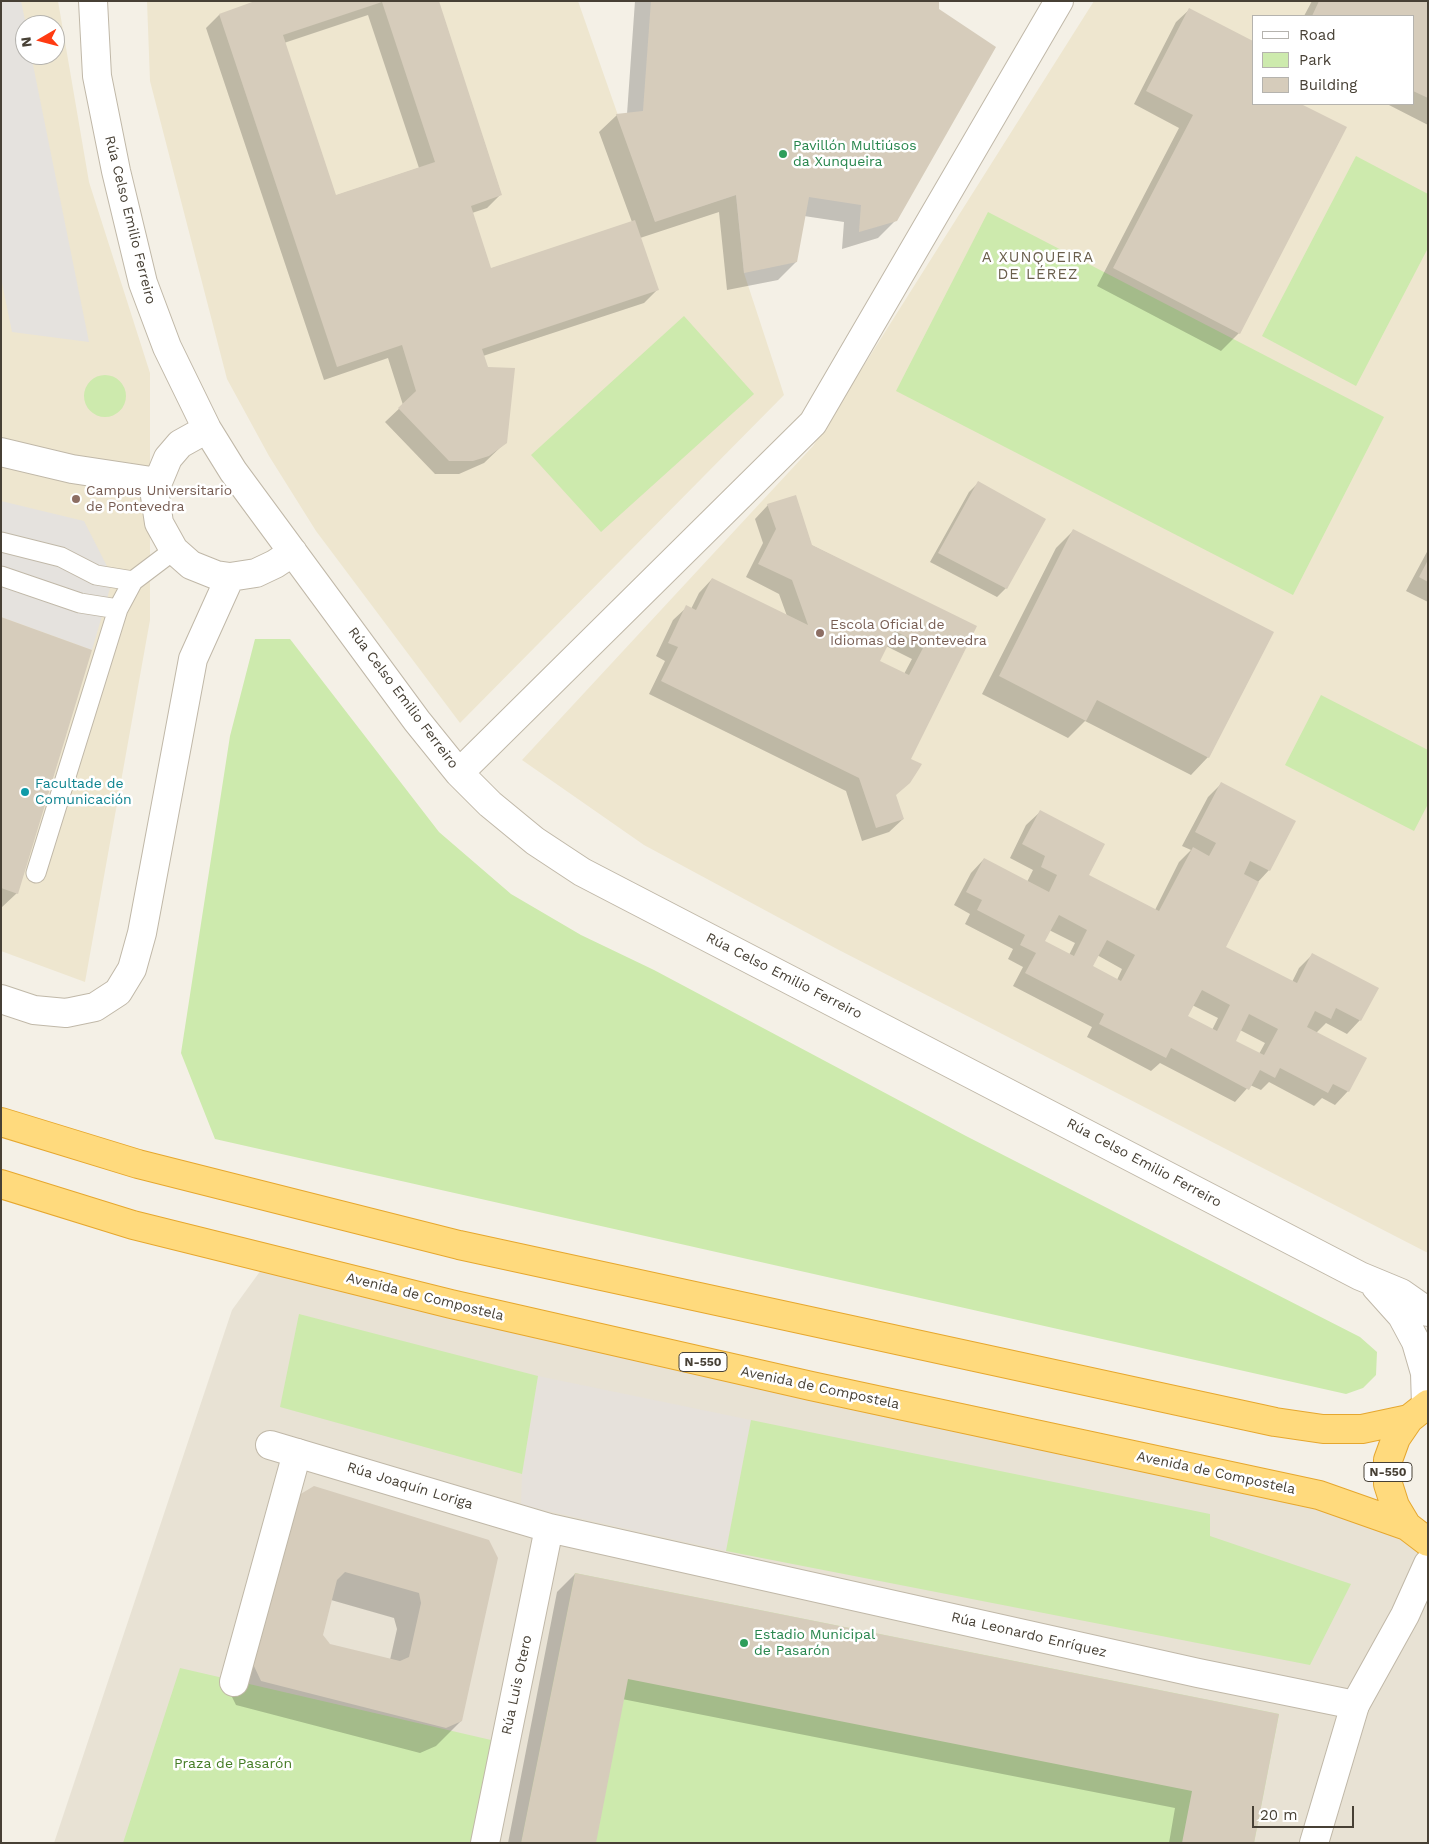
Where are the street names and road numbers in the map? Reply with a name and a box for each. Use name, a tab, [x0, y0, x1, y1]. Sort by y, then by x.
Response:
street label: Rúa Celso Emilio Ferreiro	[101, 134, 159, 306]
street label: Rúa Celso Emilio Ferreiro	[344, 624, 462, 772]
street label: Rúa Celso Emilio Ferreiro	[703, 929, 865, 1023]
street label: Rúa Celso Emilio Ferreiro	[1064, 1115, 1224, 1211]
street label: Avenida de Compostela	[345, 1269, 505, 1325]
road number: N-550	[679, 1352, 727, 1371]
street label: Avenida de Compostela	[739, 1363, 901, 1413]
street label: Avenida de Compostela	[1135, 1448, 1297, 1498]
street label: Rúa Joaquín Loriga	[345, 1459, 475, 1513]
road number: N-550	[1364, 1462, 1412, 1481]
street label: Rúa Leonardo Enríquez	[950, 1609, 1108, 1661]
street label: Rúa Luis Otero	[498, 1634, 536, 1736]

